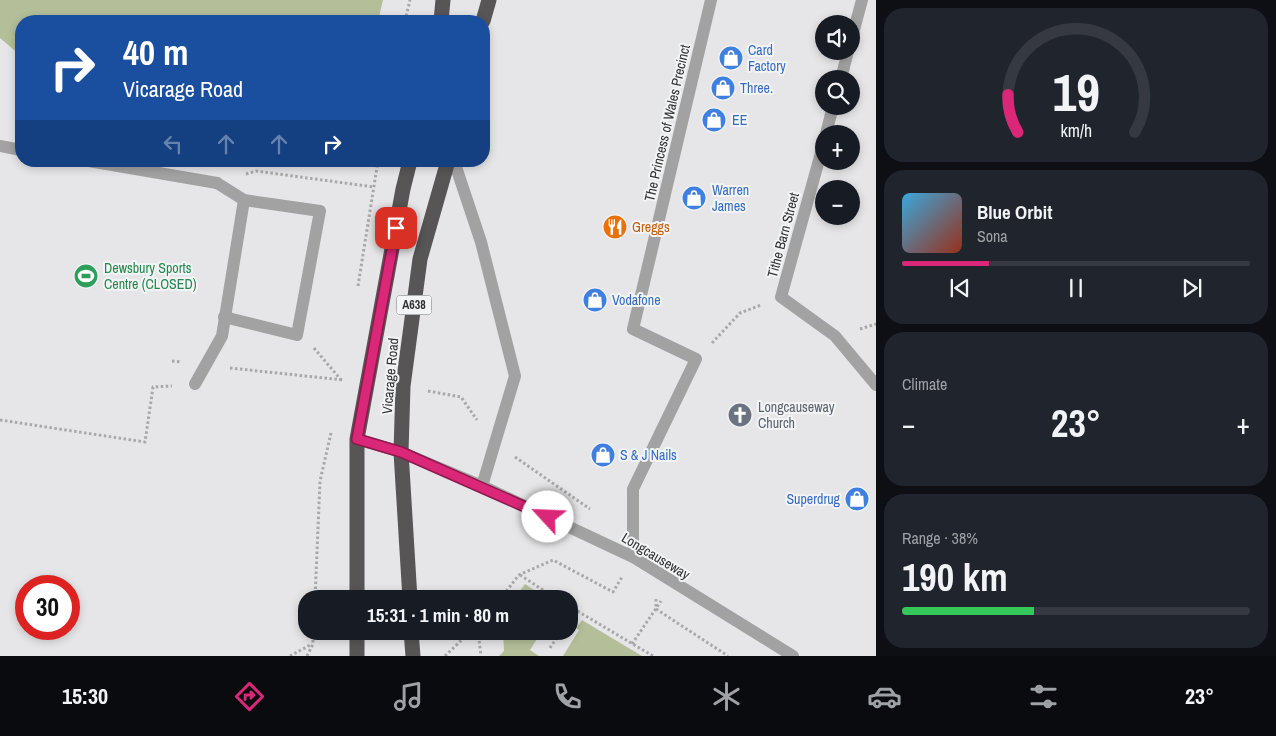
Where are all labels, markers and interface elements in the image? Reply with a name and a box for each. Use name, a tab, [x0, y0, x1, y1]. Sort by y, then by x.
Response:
map controls	[815, 15, 860, 225]
button: sound	[815, 15, 860, 60]
text: 40 m	[123, 29, 188, 76]
icon: right	[40, 35, 105, 100]
place label: Card Factory	[748, 41, 786, 75]
street label: The Princess of Wales Precinct	[640, 43, 694, 203]
shop icon: Card Factory	[718, 45, 744, 71]
text: 19	[1052, 57, 1100, 127]
button: search	[815, 70, 860, 115]
text: Vicarage Road	[123, 74, 243, 104]
shop icon: Three.	[710, 75, 736, 101]
place label: Three.	[740, 79, 773, 97]
shop icon: EE	[701, 107, 727, 133]
place label: EE	[732, 111, 747, 129]
text: km/h	[1060, 119, 1092, 143]
button: +	[815, 125, 860, 170]
icon: left	[159, 130, 187, 158]
icon: ahead	[212, 130, 240, 158]
icon: ahead	[265, 130, 293, 158]
icon: right	[318, 130, 346, 158]
button: −	[815, 180, 860, 225]
place label: Warren James	[712, 181, 749, 215]
shop icon: Warren James	[681, 185, 707, 211]
street label: Tithe Barn Street	[763, 191, 803, 279]
text: Blue Orbit	[977, 199, 1052, 225]
pin	[375, 207, 417, 249]
icon: arrive	[382, 214, 410, 242]
restaurant icon: Greggs	[602, 214, 628, 240]
place label: Greggs	[632, 218, 670, 236]
text: Sona	[977, 225, 1008, 247]
place label: Dewsbury Sports Centre (CLOSED)	[104, 259, 197, 293]
sports icon: Dewsbury Sports Centre (CLOSED)	[73, 263, 99, 289]
icon: previous	[946, 274, 974, 302]
icon: pause	[1062, 274, 1090, 302]
icon: next	[1178, 274, 1206, 302]
shop icon: Vodafone	[582, 287, 608, 313]
place label: Vodafone	[612, 291, 661, 309]
road number: A638	[396, 296, 432, 314]
street label: Vicarage Road	[378, 337, 402, 415]
text: Climate	[902, 373, 947, 395]
place label: Longcauseway Church	[758, 398, 835, 432]
text: 23°	[1051, 398, 1101, 449]
church icon: Longcauseway Church	[727, 402, 753, 428]
text: −	[902, 405, 915, 443]
text: +	[1237, 405, 1250, 443]
shop icon: S & J Nails	[590, 442, 616, 468]
place label: S & J Nails	[620, 446, 677, 464]
shop icon: Superdrug	[844, 486, 870, 512]
position arrow	[521, 490, 573, 542]
place label: Superdrug	[786, 490, 841, 508]
text: Range · 38%	[902, 527, 978, 549]
street label: Longcauseway	[619, 529, 694, 584]
text: 190 km	[902, 552, 1008, 603]
speed limit sign: 30	[15, 575, 80, 640]
text: 15:31 · 1 min · 80 m	[367, 602, 509, 628]
icon: directions	[232, 679, 267, 714]
icon: music	[391, 679, 426, 714]
icon: phone	[550, 679, 585, 714]
icon: climate	[709, 679, 744, 714]
icon: car	[867, 679, 902, 714]
icon: filters	[1026, 679, 1061, 714]
text: 15:30	[62, 681, 108, 711]
text: 23°	[1185, 681, 1214, 711]

